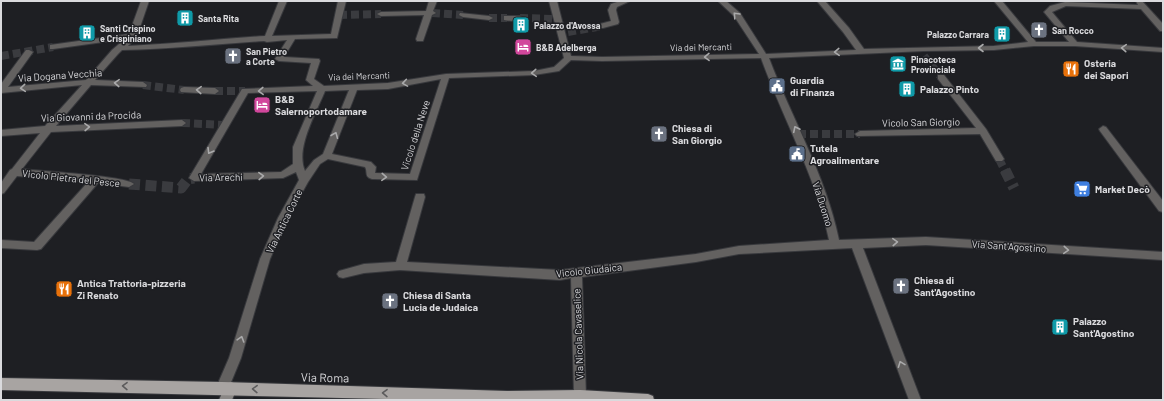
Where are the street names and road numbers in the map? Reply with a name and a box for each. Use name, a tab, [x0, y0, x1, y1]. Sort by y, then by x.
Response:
street label: Via dei Mercanti	[670, 41, 732, 53]
street label: Via Dogana Vecchia	[18, 66, 102, 84]
street label: Via dei Mercanti	[328, 69, 390, 83]
street label: Vicolo della Neve	[398, 98, 432, 172]
street label: Via Giovanni da Procida	[41, 108, 141, 124]
street label: Vicolo San Giorgio	[882, 115, 960, 129]
street label: Vicolo Pietra del Pesce	[21, 167, 121, 189]
street label: Via Arechi	[199, 171, 243, 183]
street label: Via Duomo	[810, 180, 836, 228]
street label: Via Antica Corte	[263, 187, 305, 255]
street label: Via Sant'Agostino	[971, 237, 1047, 255]
street label: Vicolo Giudaica	[555, 261, 623, 279]
street label: Via Nicola Cavaselice	[570, 288, 586, 380]
street label: Via Roma	[301, 370, 349, 384]

